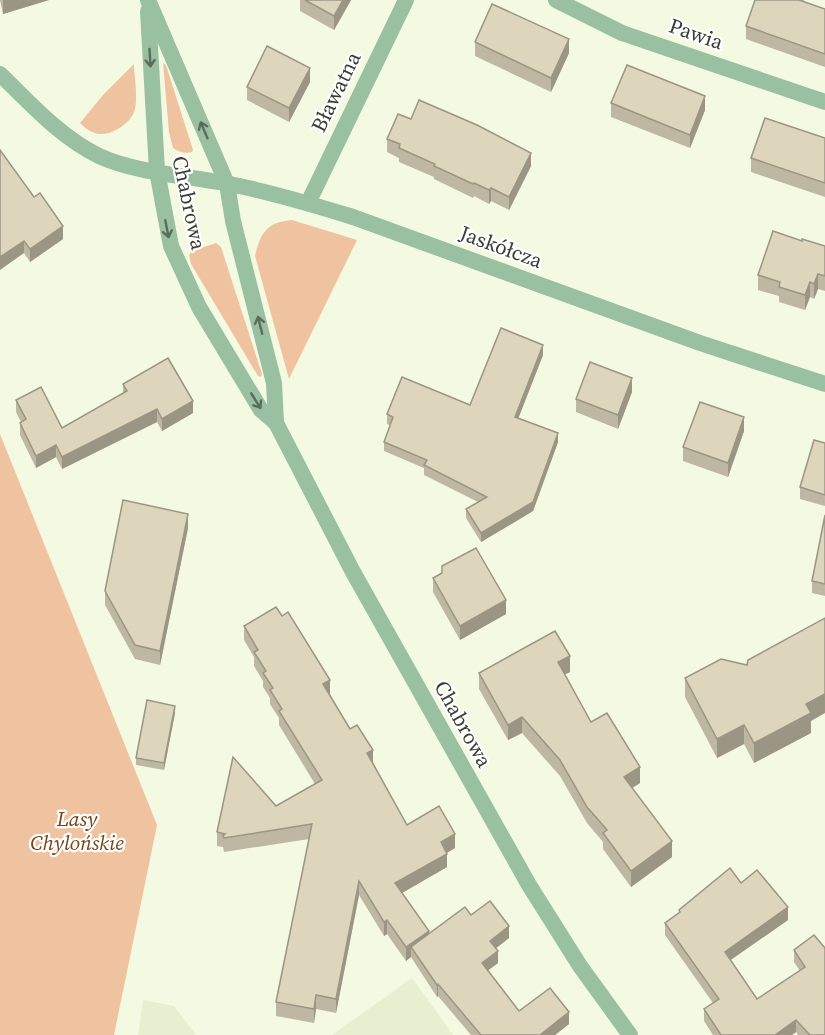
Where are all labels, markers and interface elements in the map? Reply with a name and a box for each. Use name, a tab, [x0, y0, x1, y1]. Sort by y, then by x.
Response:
street label: Pawia	[665, 11, 727, 56]
street label: Bławatna	[304, 47, 368, 137]
one-way arrow	[145, 48, 156, 68]
one-way arrow	[198, 121, 209, 140]
street label: Chabrowa	[165, 153, 214, 253]
street label: Jaskółcza	[455, 218, 547, 275]
one-way arrow	[162, 219, 173, 238]
one-way arrow	[253, 315, 265, 334]
one-way arrow	[251, 392, 263, 409]
street label: Chabrowa	[428, 675, 499, 773]
park label: Lasy Chylońskie	[30, 804, 124, 857]

